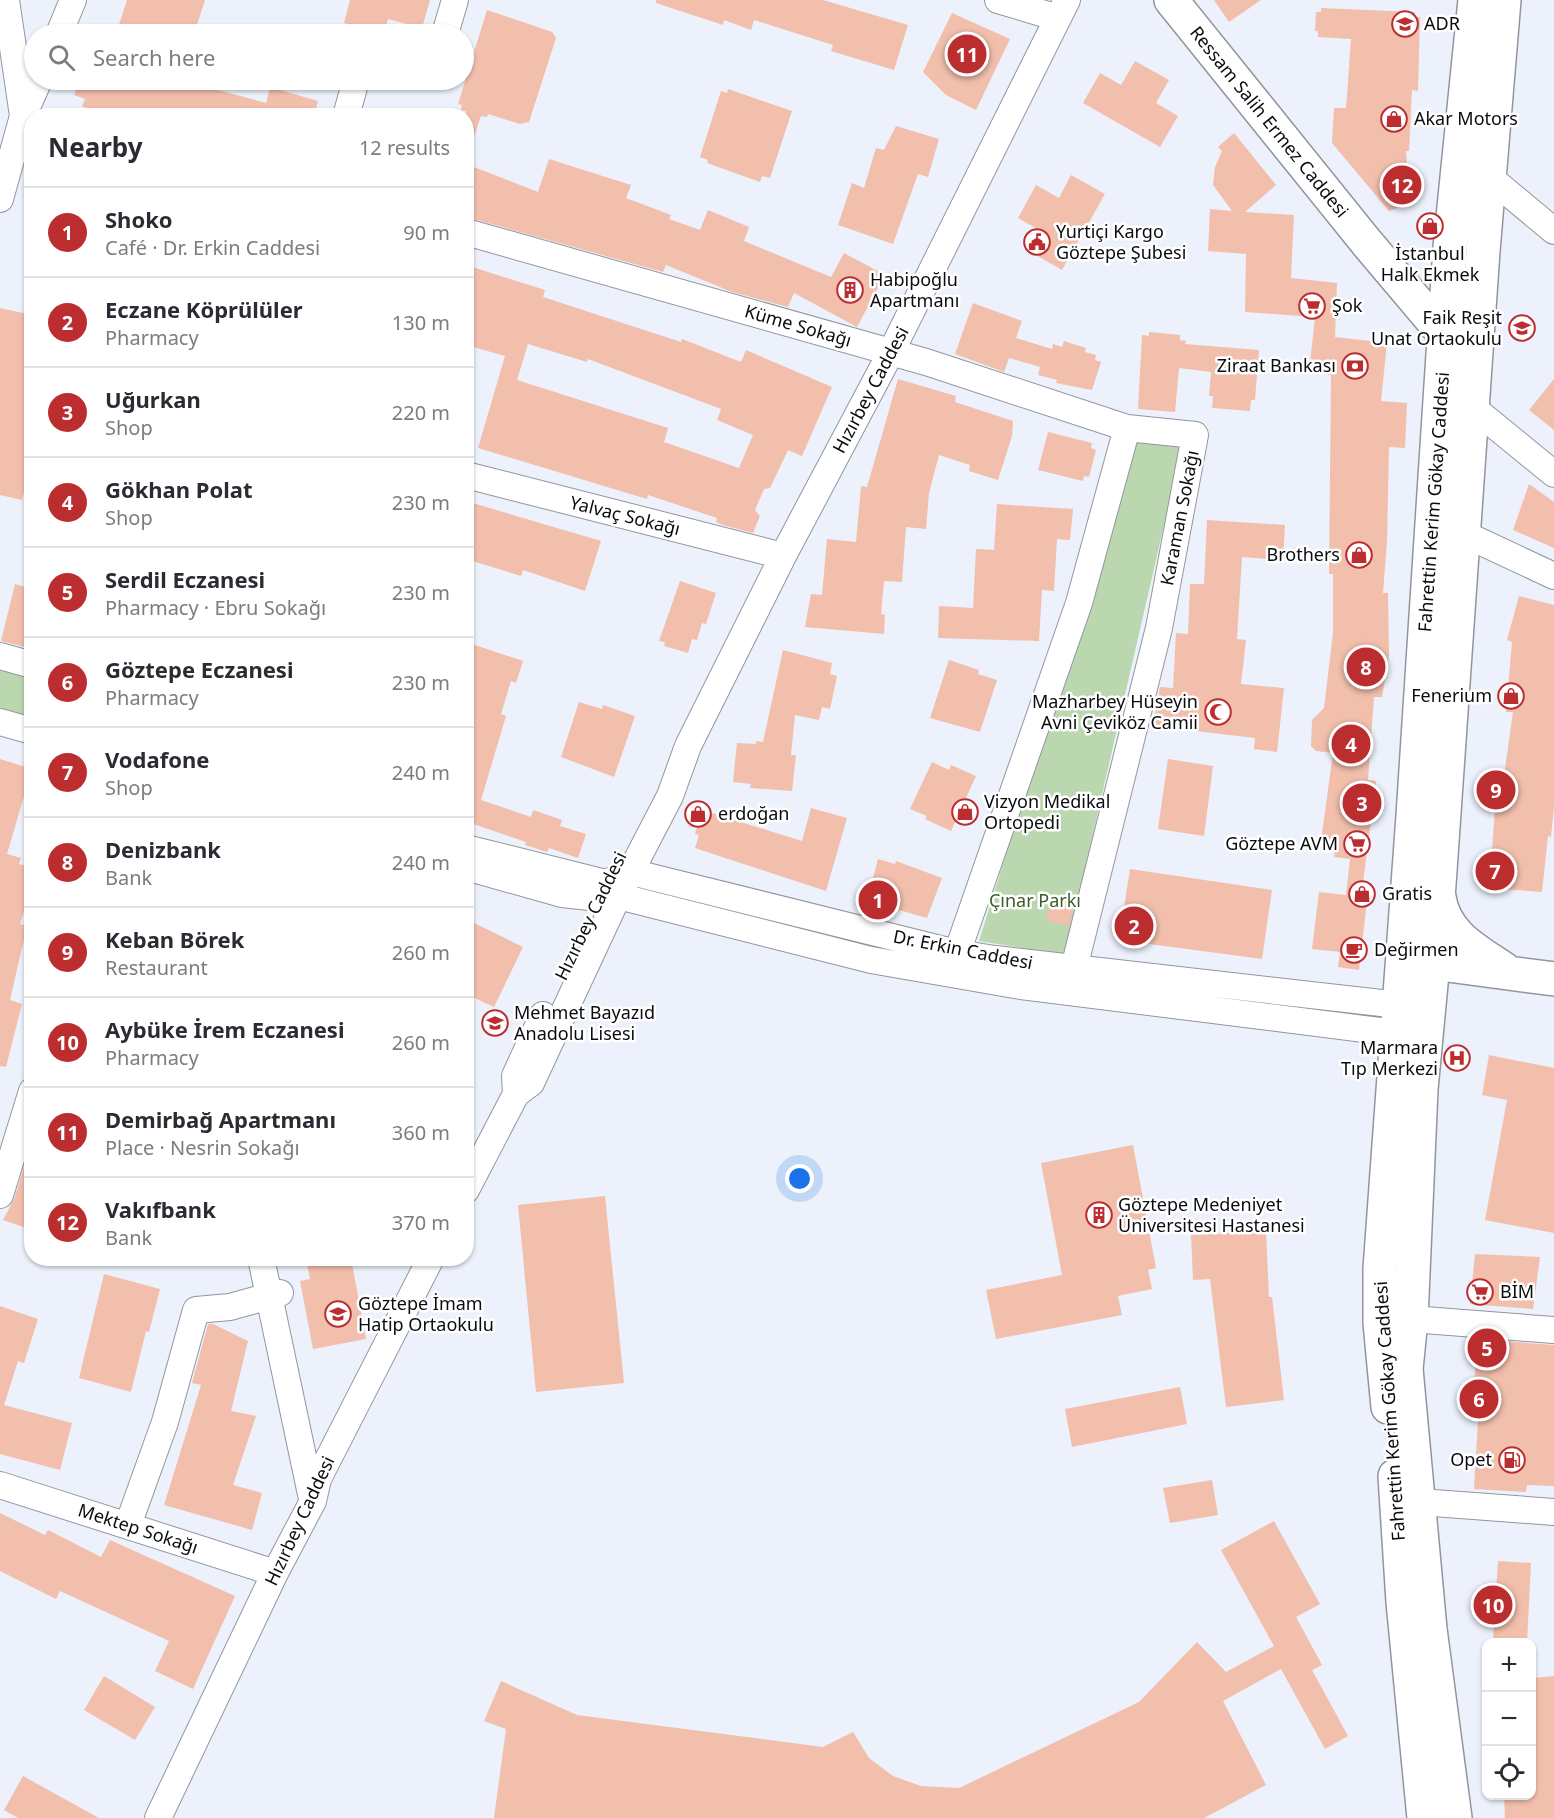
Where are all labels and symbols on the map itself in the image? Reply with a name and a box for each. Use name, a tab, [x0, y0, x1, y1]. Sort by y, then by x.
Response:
school or university icon: ADR	[1390, 9, 1420, 39]
place label: ADR	[1424, 11, 1460, 35]
street label: Ressam Salih Ermez Caddesi	[1185, 21, 1355, 222]
pin: 11	[948, 32, 986, 76]
shop icon: Akar Motors	[1379, 104, 1409, 134]
place label: Akar Motors	[1414, 106, 1518, 130]
pin: 12	[1382, 162, 1422, 207]
shop icon: İstanbul Halk Ekmek	[1415, 211, 1445, 241]
place label: Yurtiçi Kargo Göztepe Şubesi	[1056, 219, 1186, 264]
public building icon: Yurtiçi Kargo Göztepe Şubesi	[1022, 227, 1052, 257]
place label: İstanbul Halk Ekmek	[1381, 241, 1480, 286]
place label: Habipoğlu Apartmanı	[870, 267, 959, 312]
building icon: Habipoğlu Apartmanı	[835, 275, 865, 305]
supermarket icon: Şok	[1297, 291, 1327, 321]
place label: Şok	[1332, 293, 1363, 317]
street label: Küme Sokağı	[742, 298, 855, 352]
place label: Faik Reşit Unat Ortaokulu	[1371, 305, 1502, 350]
school or university icon: Faik Reşit Unat Ortaokulu	[1507, 313, 1537, 343]
street label: Hızırbey Caddesi	[827, 322, 914, 457]
bank icon: Ziraat Bankası	[1340, 351, 1370, 381]
place label: Ziraat Bankası	[1217, 353, 1336, 377]
street label: Fahrettin Kerim Gökay Caddesi	[1412, 371, 1454, 633]
street label: Karaman Sokağı	[1154, 448, 1204, 588]
street label: Yalvaç Sokağı	[568, 490, 683, 540]
shop icon: Brothers	[1344, 540, 1374, 570]
place label: Brothers	[1267, 542, 1340, 566]
pin: 8	[1346, 644, 1386, 690]
shop icon: Fenerium	[1496, 681, 1526, 711]
place label: Fenerium	[1411, 683, 1492, 707]
place label: Mazharbey Hüseyin Avni Çeviköz Camii	[1032, 689, 1198, 734]
mosque icon: Mazharbey Hüseyin Avni Çeviköz Camii	[1203, 697, 1233, 727]
pin: 4	[1332, 722, 1370, 766]
pin: 9	[1476, 768, 1516, 812]
pin: 3	[1342, 780, 1382, 826]
place label: Vizyon Medikal Ortopedi	[984, 789, 1110, 834]
shop icon: Vizyon Medikal Ortopedi	[950, 797, 980, 827]
shop icon: erdoğan	[683, 799, 713, 829]
place label: erdoğan	[718, 801, 789, 825]
supermarket icon: Göztepe AVM	[1342, 829, 1372, 859]
place label: Göztepe AVM	[1225, 831, 1338, 855]
street label: Hızırbey Caddesi	[549, 847, 632, 984]
pin: 7	[1476, 848, 1514, 894]
pin: 1	[858, 878, 898, 922]
shop icon: Gratis	[1347, 879, 1377, 909]
place label: Gratis	[1382, 881, 1432, 905]
park label: Çınar Parkı	[989, 888, 1081, 912]
pin: 2	[1114, 904, 1154, 948]
street label: Dr. Erkin Caddesi	[891, 924, 1035, 974]
cafe icon: Değirmen	[1339, 935, 1369, 965]
place label: Değirmen	[1374, 937, 1459, 961]
place label: Mehmet Bayazıd Anadolu Lisesi	[514, 1000, 655, 1045]
school or university icon: Mehmet Bayazıd Anadolu Lisesi	[480, 1008, 510, 1038]
place label: Marmara Tıp Merkezi	[1341, 1035, 1438, 1080]
hospital icon: Marmara Tıp Merkezi	[1442, 1043, 1472, 1073]
your location	[785, 1164, 814, 1193]
place label: Göztepe Medeniyet Üniversitesi Hastanesi	[1118, 1192, 1305, 1237]
building icon: Göztepe Medeniyet Üniversitesi Hastanesi	[1084, 1200, 1114, 1230]
supermarket icon: BİM	[1465, 1277, 1495, 1307]
place label: BİM	[1500, 1279, 1534, 1303]
street label: Fahrettin Kerim Gökay Caddesi	[1368, 1280, 1410, 1542]
place label: Göztepe İmam Hatip Ortaokulu	[358, 1291, 494, 1336]
school or university icon: Göztepe İmam Hatip Ortaokulu	[323, 1299, 353, 1329]
pin: 5	[1468, 1326, 1506, 1370]
pin: 6	[1460, 1376, 1498, 1422]
fuel station icon: Opet	[1497, 1445, 1527, 1475]
place label: Opet	[1450, 1447, 1492, 1471]
street label: Hızırbey Caddesi	[259, 1452, 340, 1589]
street label: Mektep Sokağı	[75, 1497, 201, 1559]
pin: 10	[1474, 1582, 1512, 1628]

